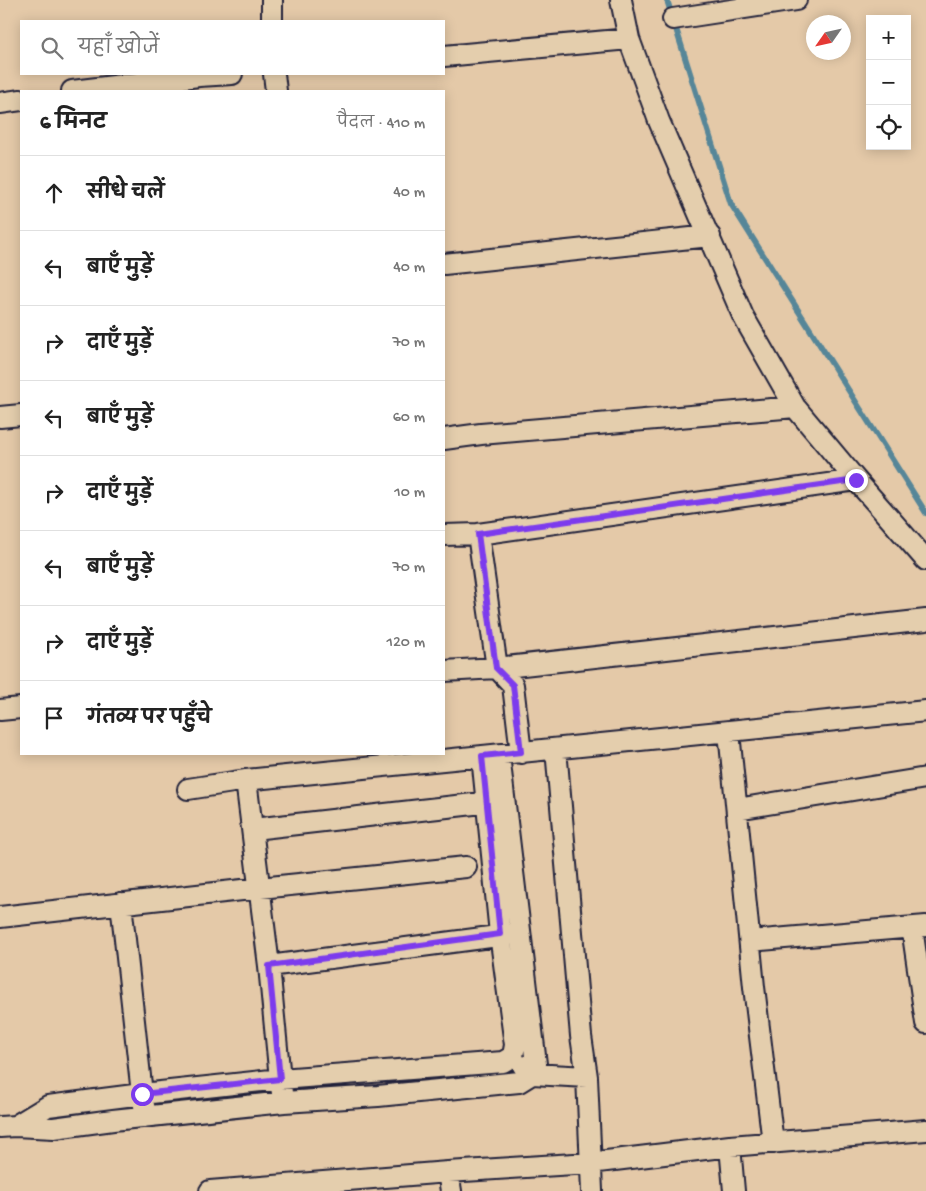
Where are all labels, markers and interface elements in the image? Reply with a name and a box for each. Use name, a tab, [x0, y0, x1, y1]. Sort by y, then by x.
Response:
north arrow	[806, 15, 851, 60]
map controls	[866, 15, 911, 150]
button: +	[866, 15, 911, 60]
search box	[20, 20, 445, 75]
icon: search	[38, 34, 66, 62]
text: यहाँ खोजें	[78, 38, 159, 61]
button: −	[866, 60, 911, 105]
button: locate	[866, 105, 911, 150]
text: 6 मिनट	[40, 112, 107, 137]
text: पैदल · 410 m	[337, 115, 425, 134]
icon: ahead	[40, 179, 68, 207]
text: सीधे चलें	[87, 183, 164, 206]
text: 40 m	[393, 184, 425, 203]
icon: left	[40, 254, 68, 282]
text: बाएँ मुड़ें	[87, 258, 153, 281]
text: 40 m	[393, 259, 425, 278]
icon: right	[40, 329, 68, 357]
text: दाएँ मुड़ें	[87, 333, 153, 356]
text: 70 m	[392, 334, 425, 353]
icon: left	[40, 404, 68, 432]
text: बाएँ मुड़ें	[87, 408, 153, 431]
text: 60 m	[393, 409, 425, 428]
route end	[845, 469, 868, 492]
icon: right	[40, 479, 68, 507]
text: दाएँ मुड़ें	[87, 483, 153, 506]
text: 10 m	[394, 484, 425, 503]
icon: left	[40, 554, 68, 582]
text: बाएँ मुड़ें	[87, 558, 153, 581]
text: 70 m	[392, 559, 425, 578]
icon: right	[40, 629, 68, 657]
text: दाएँ मुड़ें	[87, 633, 153, 656]
text: 120 m	[386, 634, 425, 653]
icon: arrive	[40, 704, 68, 732]
text: गंतव्य पर पहुँचे	[87, 708, 211, 731]
route start	[131, 1083, 154, 1106]

